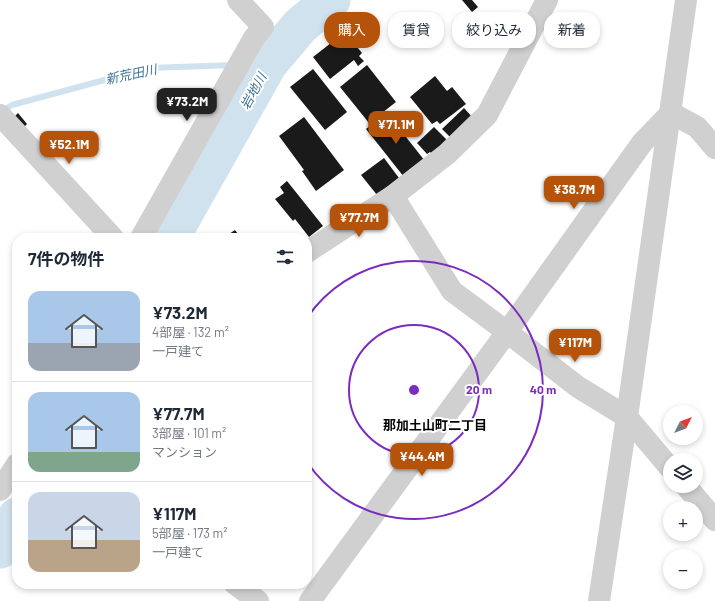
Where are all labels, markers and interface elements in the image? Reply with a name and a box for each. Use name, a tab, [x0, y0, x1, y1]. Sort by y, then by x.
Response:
chip: 購入	[324, 12, 380, 48]
chip: 賃貸	[388, 12, 444, 48]
chip: 絞り込み	[452, 12, 536, 48]
chip: 新着	[544, 12, 600, 48]
water label: 新荒田川	[104, 60, 160, 87]
water label: 岩地川	[237, 68, 270, 112]
pin: ¥73.2M	[154, 88, 220, 122]
text: ¥73.2M	[166, 93, 208, 109]
pin: ¥71.1M	[363, 111, 429, 145]
text: ¥71.1M	[377, 116, 415, 132]
pin: ¥52.1M	[36, 131, 102, 165]
text: ¥52.1M	[49, 136, 89, 152]
pin: ¥38.7M	[541, 176, 607, 210]
text: ¥38.7M	[553, 181, 595, 197]
pin: ¥77.7M	[326, 204, 392, 238]
text: ¥77.7M	[339, 209, 379, 225]
icon: filters	[274, 246, 296, 268]
text: 7件の物件	[28, 248, 104, 268]
text: ¥73.2M	[152, 302, 208, 322]
icon: home	[60, 307, 108, 355]
text: 4部屋 · 132 m²	[152, 324, 229, 340]
pin: ¥117M	[547, 329, 603, 363]
text: ¥117M	[558, 334, 592, 350]
text: 一戸建て	[152, 343, 204, 359]
text: 20 m	[466, 382, 492, 396]
text: 40 m	[530, 382, 556, 396]
centre of rings	[407, 383, 421, 397]
text: ¥77.7M	[152, 403, 205, 423]
north arrow	[663, 405, 703, 445]
map controls	[663, 405, 703, 589]
icon: home	[60, 408, 108, 456]
district label: 那加土山町二丁目	[383, 417, 487, 433]
text: 3部屋 · 101 m²	[152, 425, 226, 441]
pin: ¥44.4M	[389, 443, 455, 477]
text: マンション	[152, 444, 217, 460]
text: ¥44.4M	[399, 448, 445, 464]
button: layers	[663, 453, 703, 493]
button: +	[663, 501, 703, 541]
text: ¥117M	[152, 503, 196, 523]
icon: home	[60, 508, 108, 556]
text: 5部屋 · 173 m²	[152, 525, 228, 541]
text: 一戸建て	[152, 544, 204, 560]
button: −	[663, 549, 703, 589]

